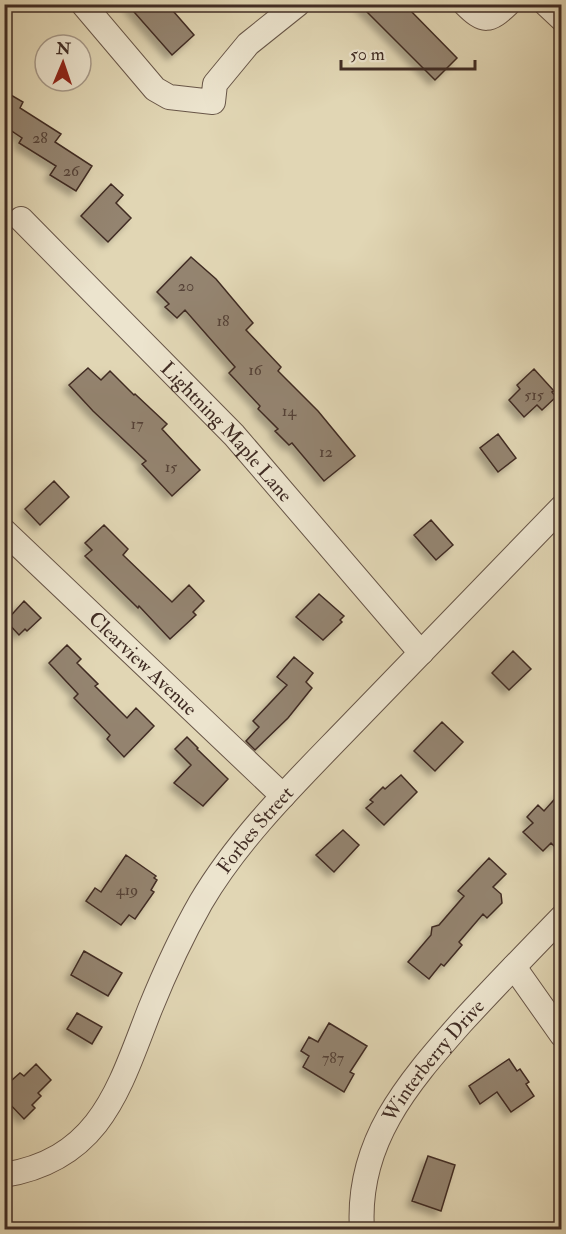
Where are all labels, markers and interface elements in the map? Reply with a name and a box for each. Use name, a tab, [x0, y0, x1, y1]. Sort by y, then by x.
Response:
north arrow	[33, 33, 93, 93]
scale bar	[341, 33, 474, 71]
text: N	[55, 39, 72, 59]
text: 50 m	[350, 43, 385, 66]
house number: 28	[32, 128, 48, 148]
house number: 26	[63, 161, 80, 181]
house number: 20	[178, 276, 194, 296]
house number: 18	[216, 311, 230, 331]
street label: Lightning Maple Lane	[156, 356, 298, 507]
house number: 16	[248, 360, 263, 380]
house number: 515	[524, 385, 544, 405]
house number: 14	[282, 401, 298, 421]
house number: 17	[130, 414, 144, 434]
house number: 12	[319, 442, 333, 462]
house number: 15	[165, 457, 177, 477]
street label: Clearview Avenue	[84, 606, 203, 721]
street label: Forbes Street	[211, 780, 299, 878]
house number: 419	[116, 880, 138, 900]
street label: Winterberry Drive	[376, 994, 490, 1127]
house number: 787	[322, 1048, 345, 1068]

